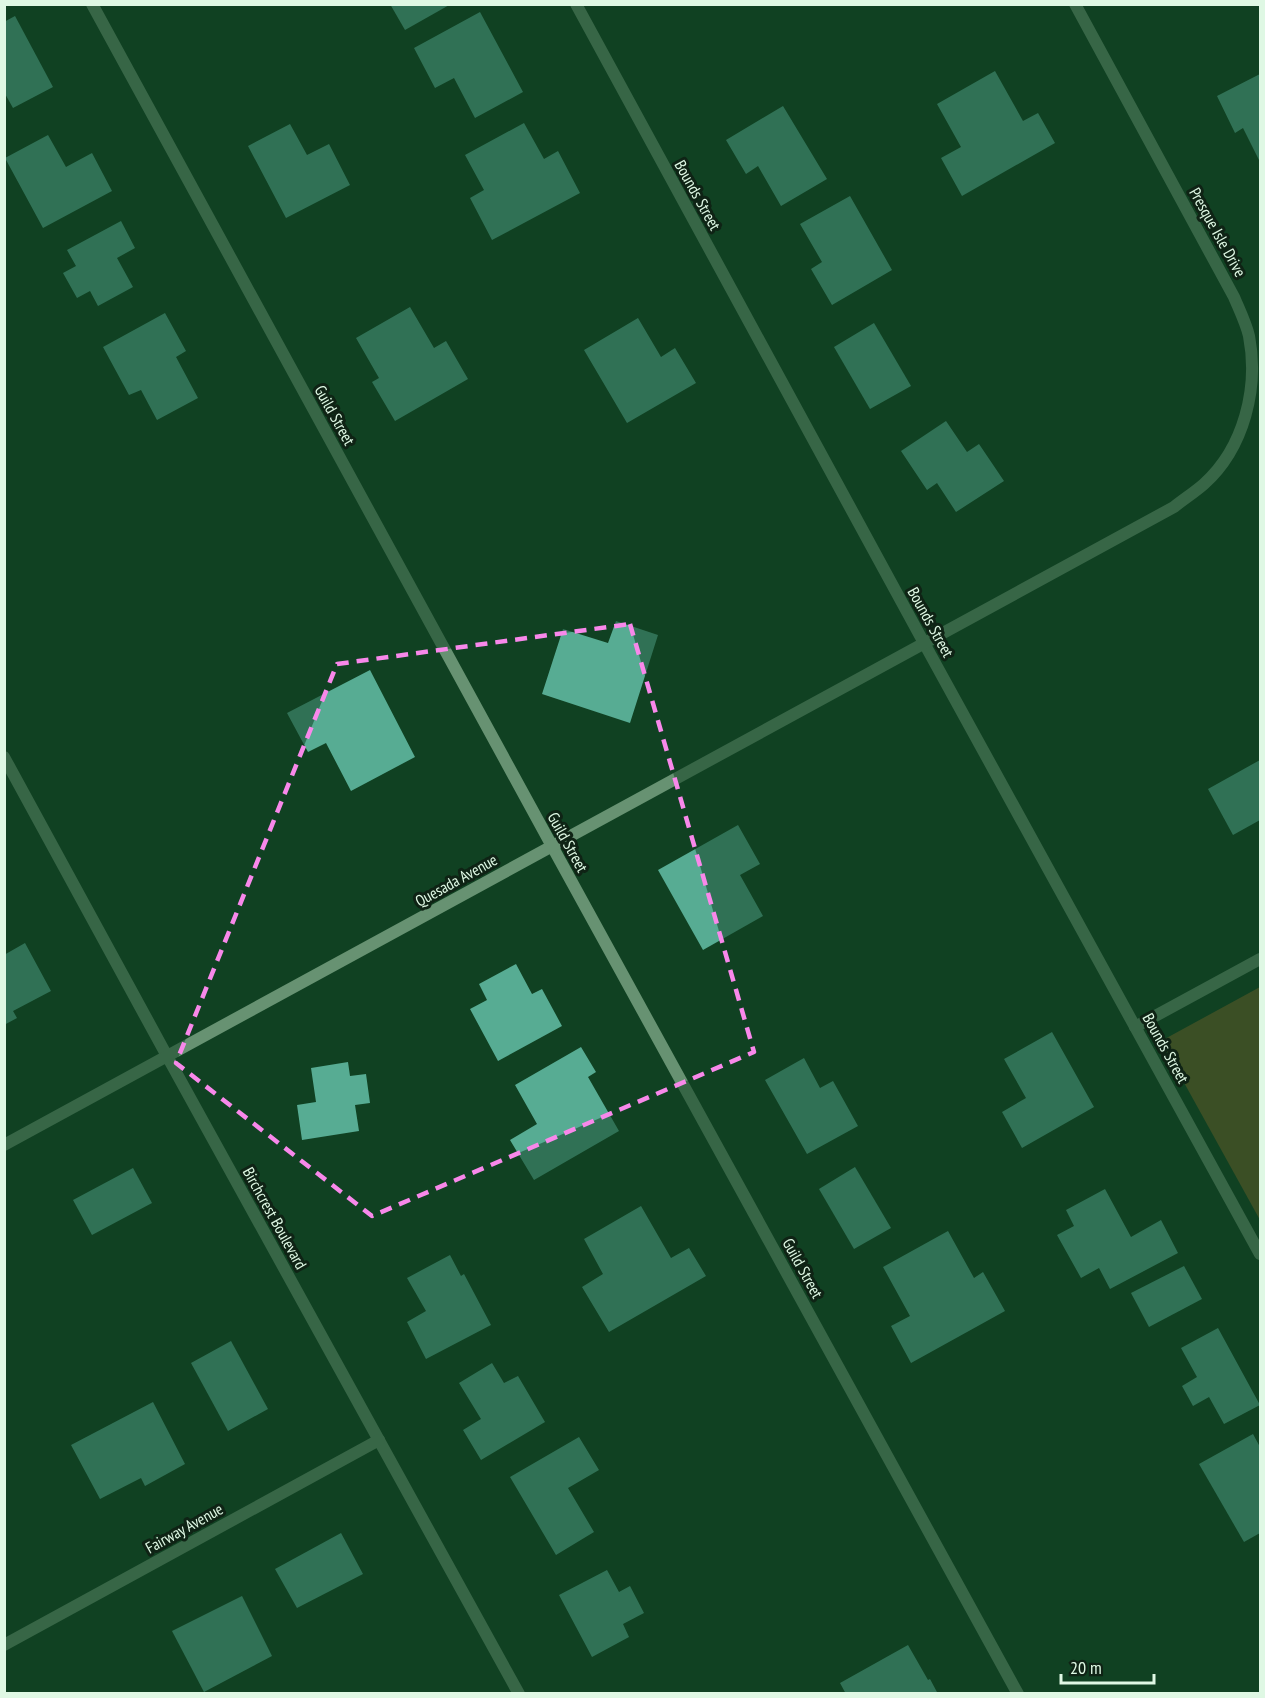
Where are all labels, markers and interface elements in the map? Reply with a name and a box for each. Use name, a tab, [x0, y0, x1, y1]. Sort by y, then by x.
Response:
street label: Bounds Street	[671, 156, 726, 234]
street label: Presque Isle Drive	[1185, 184, 1251, 280]
street label: Guild Street	[310, 382, 360, 449]
street label: Bounds Street	[904, 583, 959, 661]
street label: Guild Street	[543, 809, 593, 876]
street label: Quesada Avenue	[411, 849, 501, 911]
street label: Bounds Street	[1139, 1009, 1194, 1087]
street label: Birchcrest Boulevard	[239, 1164, 311, 1272]
street label: Guild Street	[778, 1235, 828, 1302]
street label: Fairway Avenue	[142, 1498, 226, 1558]
scale bar	[1061, 1647, 1154, 1685]
text: 20 m	[1070, 1656, 1102, 1679]

